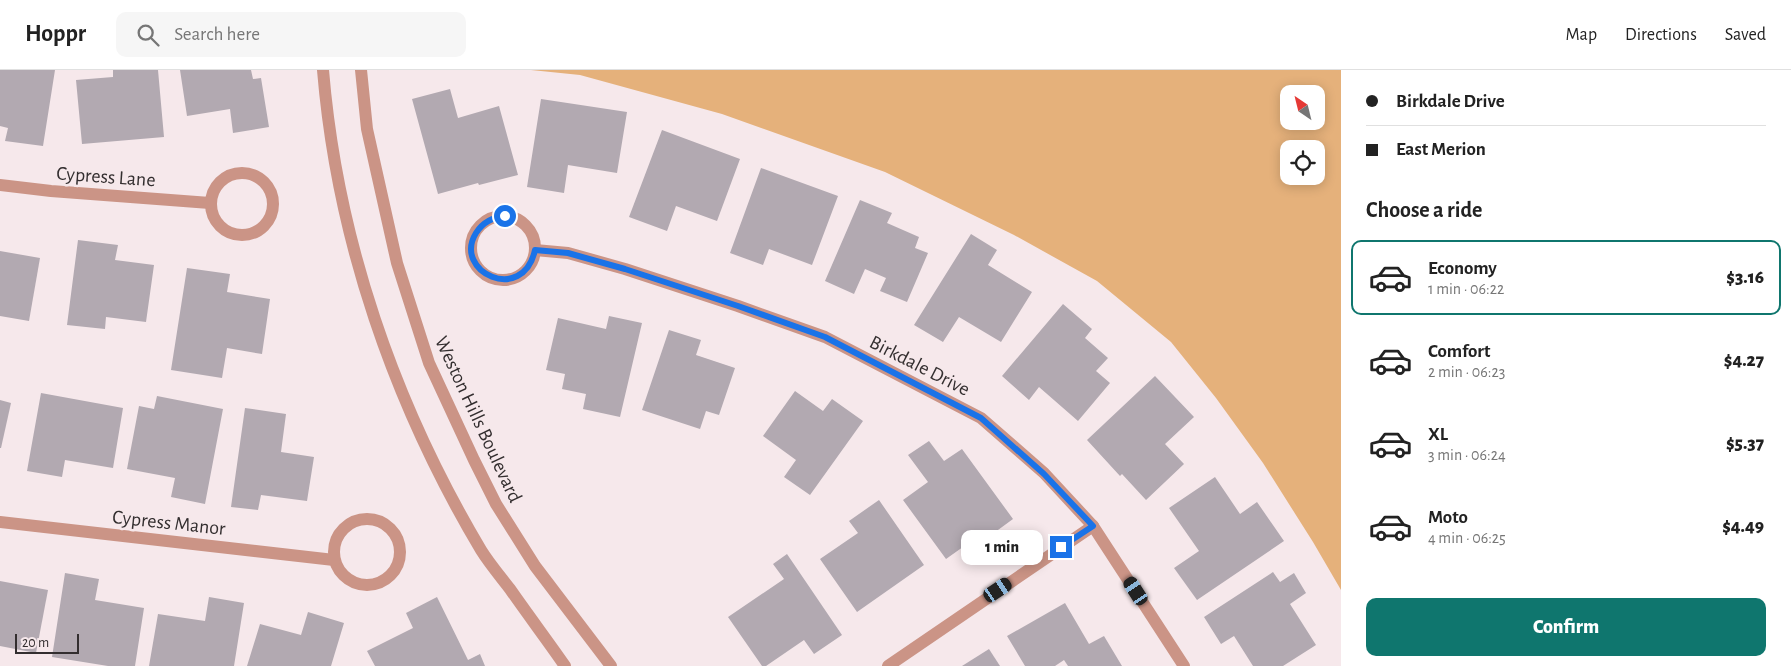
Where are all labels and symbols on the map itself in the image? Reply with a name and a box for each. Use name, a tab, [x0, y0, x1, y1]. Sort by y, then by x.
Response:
north arrow	[1280, 85, 1325, 130]
street label: Cypress Lane	[56, 164, 156, 190]
route start	[494, 205, 516, 227]
street label: Birkdale Drive	[866, 332, 973, 400]
street label: Weston Hills Boulevard	[431, 333, 525, 506]
street label: Cypress Manor	[111, 507, 227, 539]
callout: 1 min	[961, 530, 1044, 564]
route end	[1050, 536, 1072, 558]
car	[1121, 574, 1150, 608]
car	[981, 575, 1014, 605]
scale bar	[15, 631, 79, 654]

